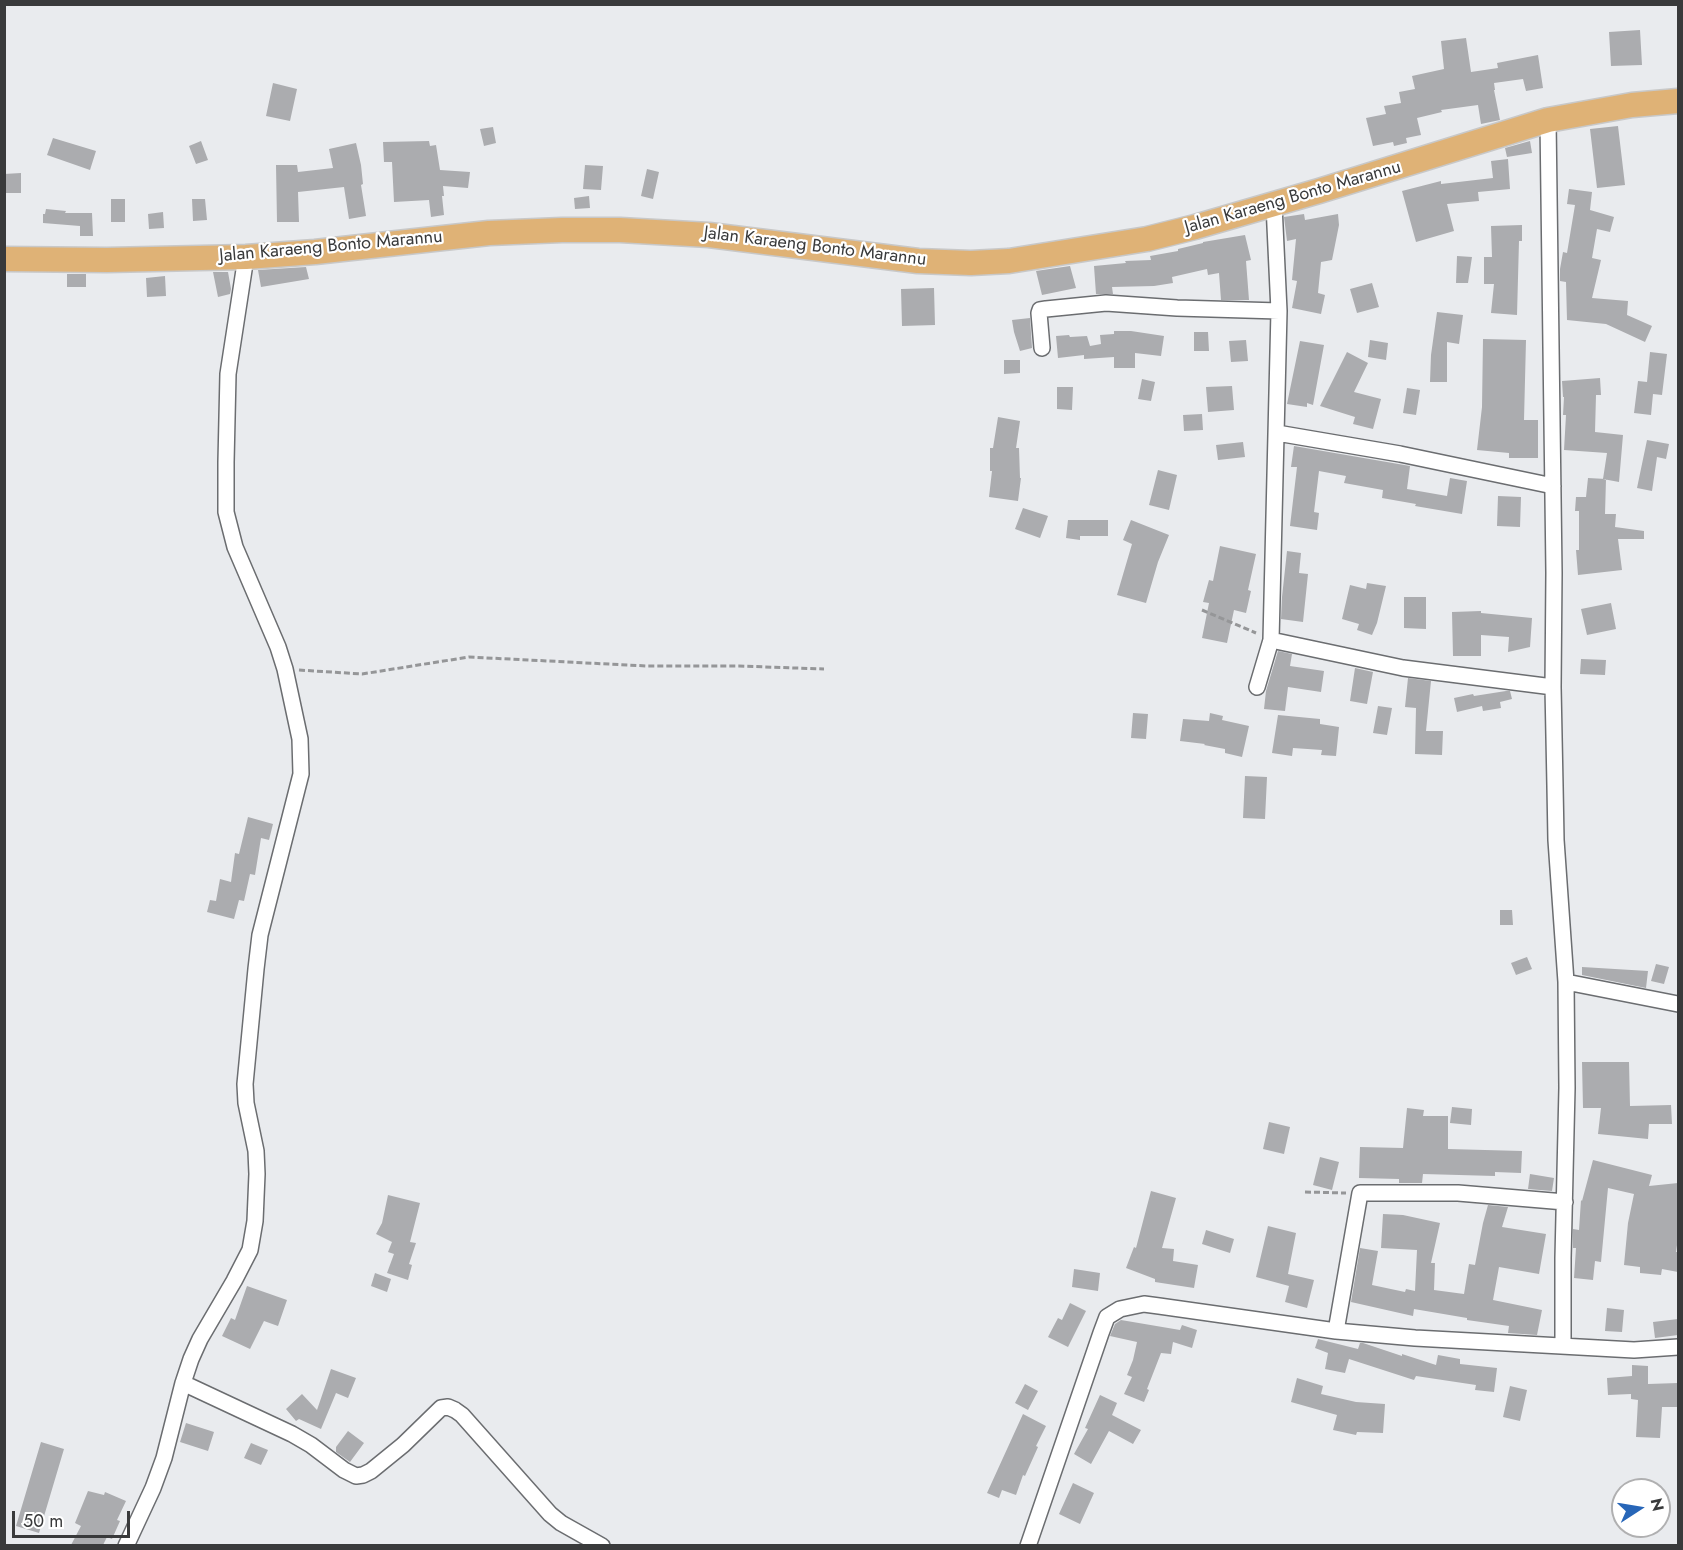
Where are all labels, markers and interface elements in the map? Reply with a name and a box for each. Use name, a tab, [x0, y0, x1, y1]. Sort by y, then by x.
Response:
street label: Jalan Karaeng Bonto Marannu	[1182, 157, 1404, 239]
street label: Jalan Karaeng Bonto Marannu	[703, 223, 927, 271]
street label: Jalan Karaeng Bonto Marannu	[219, 226, 443, 268]
north arrow	[1611, 1478, 1671, 1538]
text: N	[1645, 1496, 1670, 1513]
scale bar	[15, 1499, 134, 1537]
text: 50 m	[23, 1508, 63, 1534]

